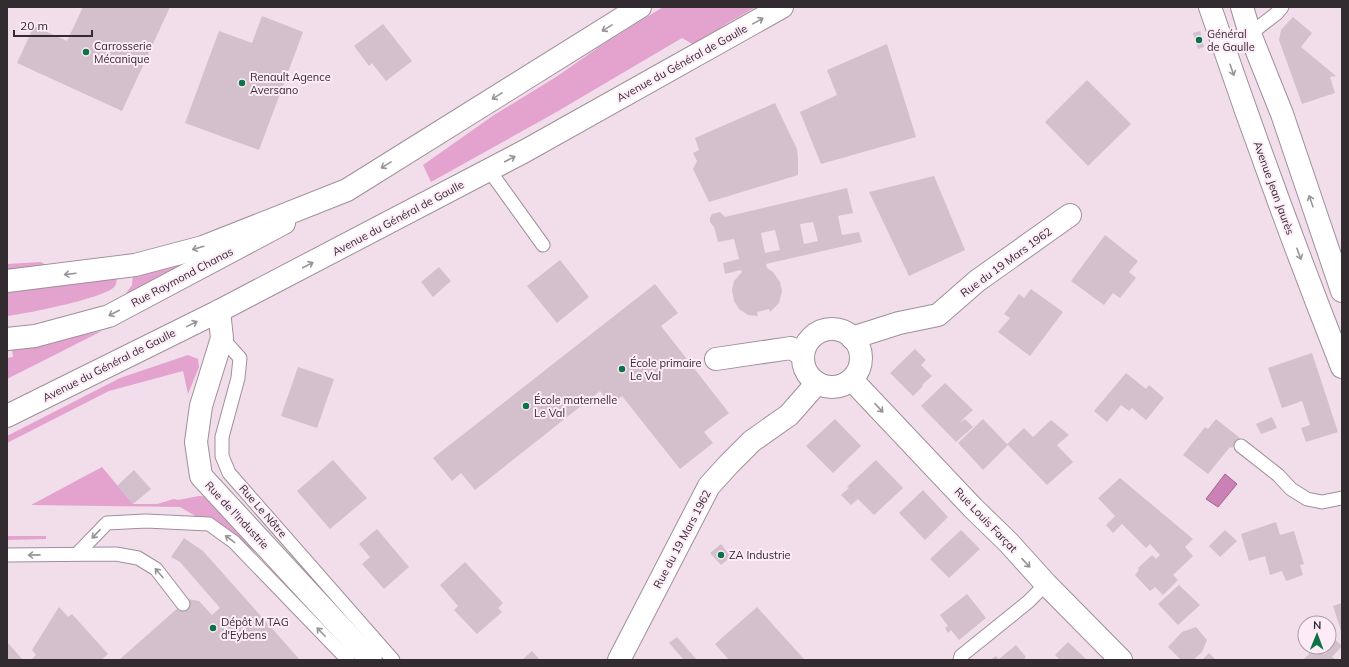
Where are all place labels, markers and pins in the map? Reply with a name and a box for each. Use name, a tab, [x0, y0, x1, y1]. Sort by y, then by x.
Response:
place label: Général de Gaulle	[1207, 27, 1255, 54]
marker: Général de Gaulle	[1194, 35, 1204, 45]
place label: Carrosserie Mécanique	[94, 39, 152, 66]
marker: Carrosserie Mécanique	[81, 47, 91, 57]
place label: Renault Agence Aversano	[250, 70, 331, 97]
marker: Renault Agence Aversano	[237, 78, 247, 88]
place label: École primaire Le Val	[630, 356, 702, 383]
marker: École primaire Le Val	[617, 364, 627, 374]
place label: École maternelle Le Val	[534, 393, 617, 420]
marker: École maternelle Le Val	[521, 401, 531, 411]
place label: ZA Industrie	[729, 548, 791, 562]
marker: ZA Industrie	[716, 550, 726, 560]
place label: Dépôt M TAG d'Eybens	[221, 615, 289, 642]
marker: Dépôt M TAG d'Eybens	[208, 623, 218, 633]

